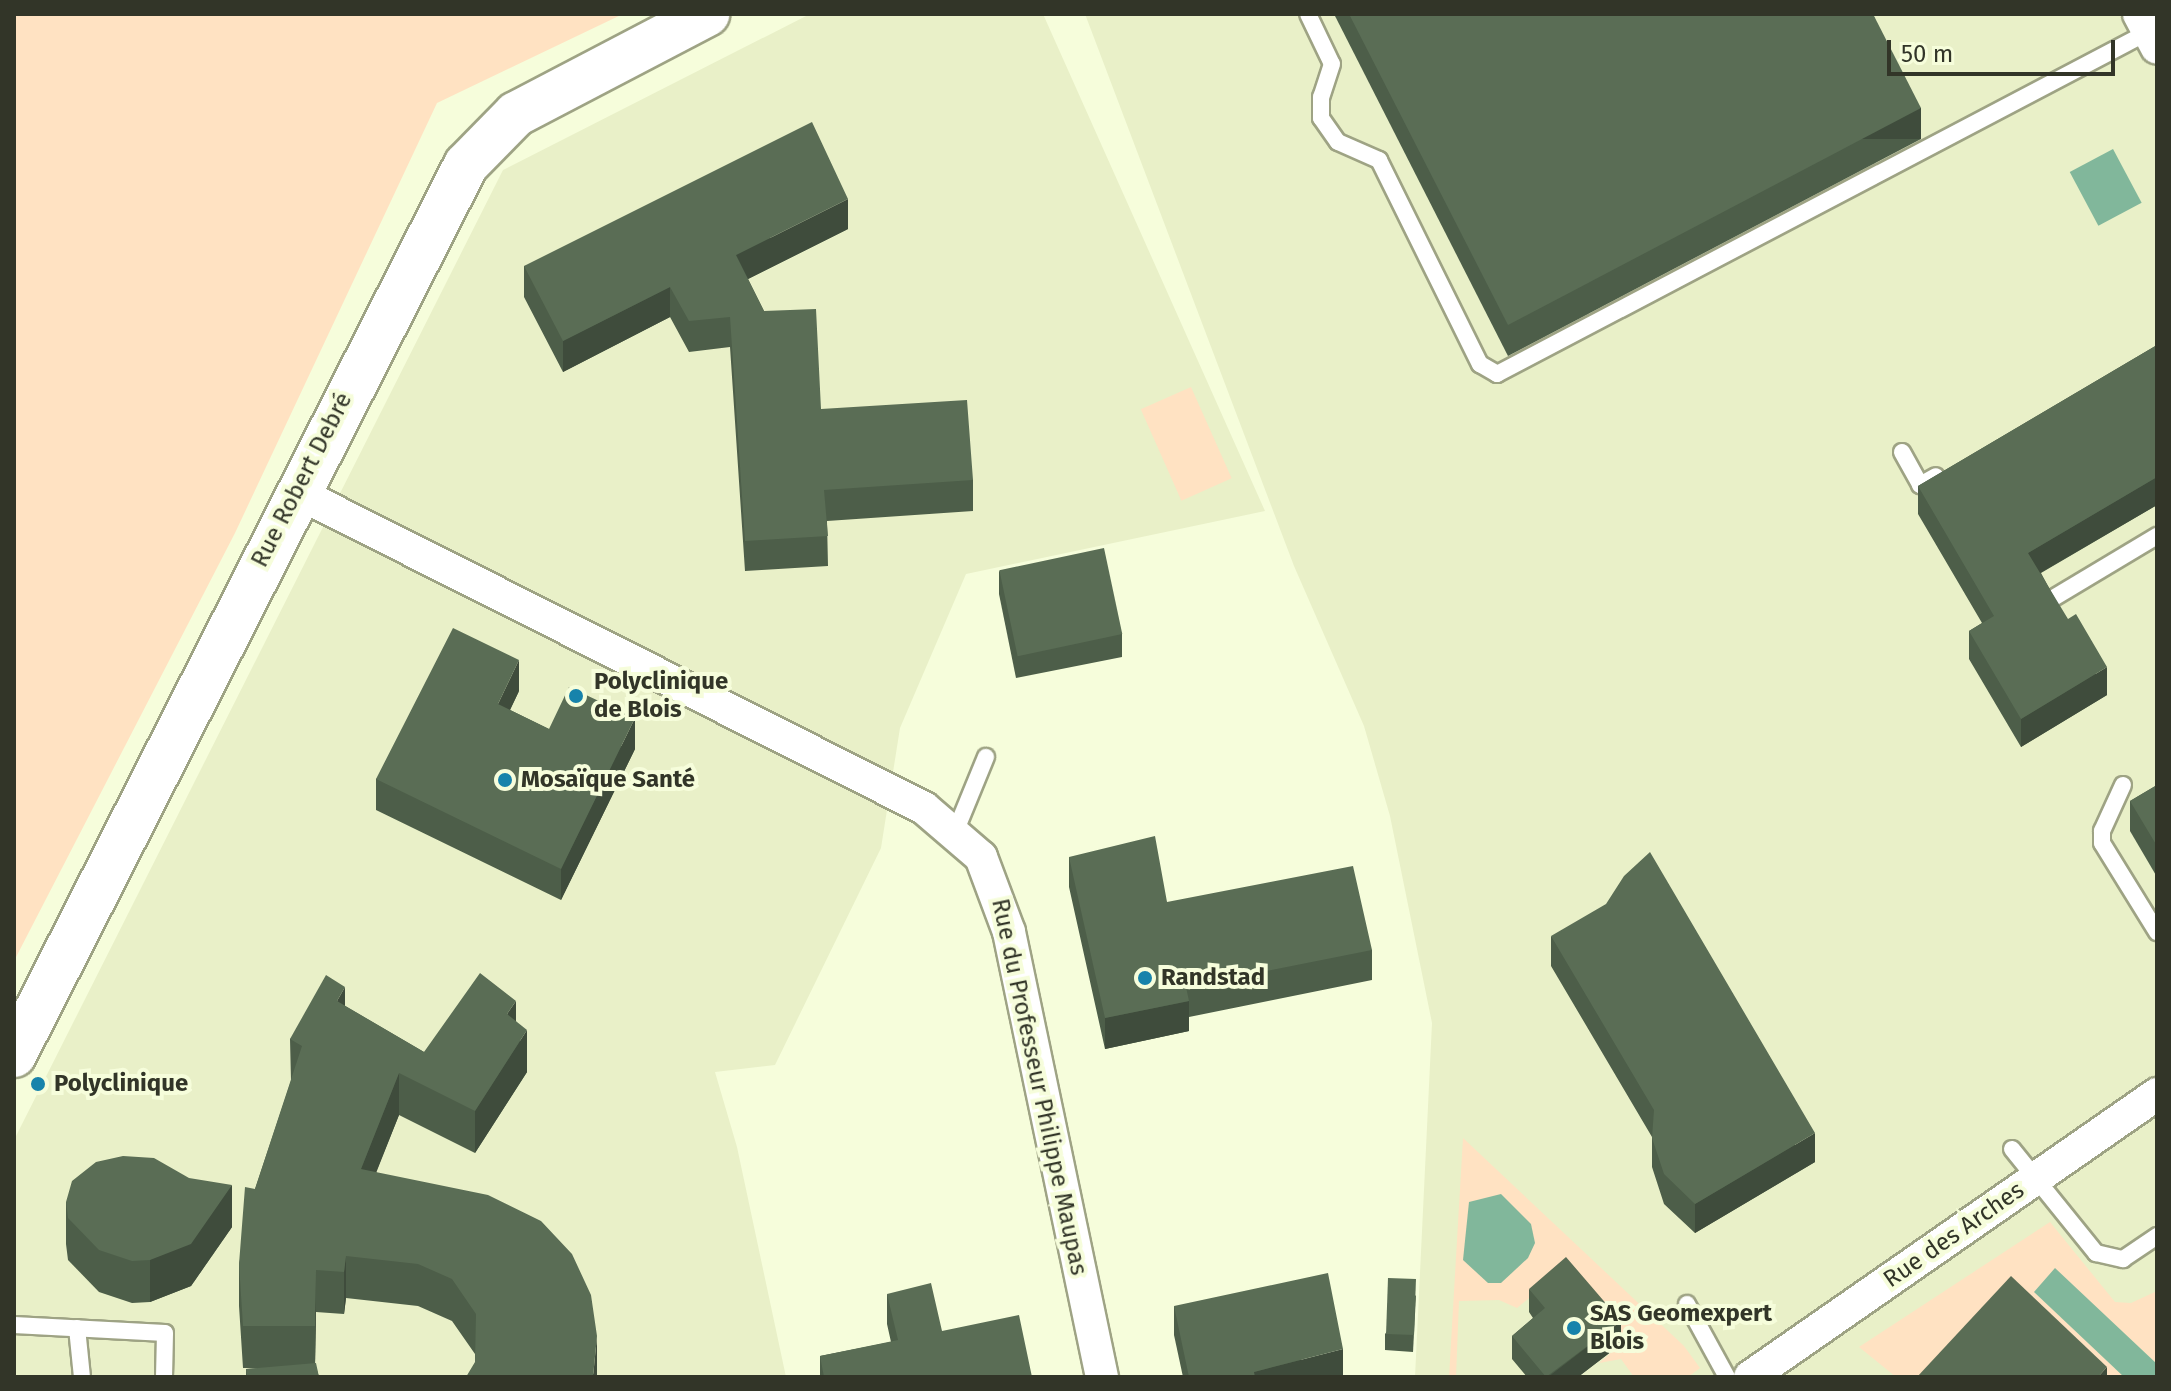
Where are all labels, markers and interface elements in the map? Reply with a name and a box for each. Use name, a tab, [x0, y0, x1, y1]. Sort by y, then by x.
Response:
scale bar	[1891, 24, 2119, 74]
text: 50 m	[1901, 40, 1953, 68]
street label: Rue Robert Debré	[246, 388, 358, 572]
place label: Polyclinique de Blois	[594, 668, 728, 724]
marker: Polyclinique de Blois	[565, 685, 587, 707]
place label: Mosaïque Santé	[521, 766, 695, 794]
marker: Mosaïque Santé	[496, 771, 514, 789]
street label: Rue du Professeur Philippe Maupas	[985, 896, 1093, 1278]
place label: Randstad	[1161, 964, 1265, 992]
marker: Randstad	[1136, 969, 1154, 987]
place label: Polyclinique	[54, 1070, 188, 1098]
marker: Polyclinique	[29, 1075, 47, 1093]
street label: Rue des Arches	[1878, 1176, 2030, 1294]
place label: SAS Geomexpert Blois	[1590, 1300, 1772, 1356]
marker: SAS Geomexpert Blois	[1565, 1319, 1583, 1337]

